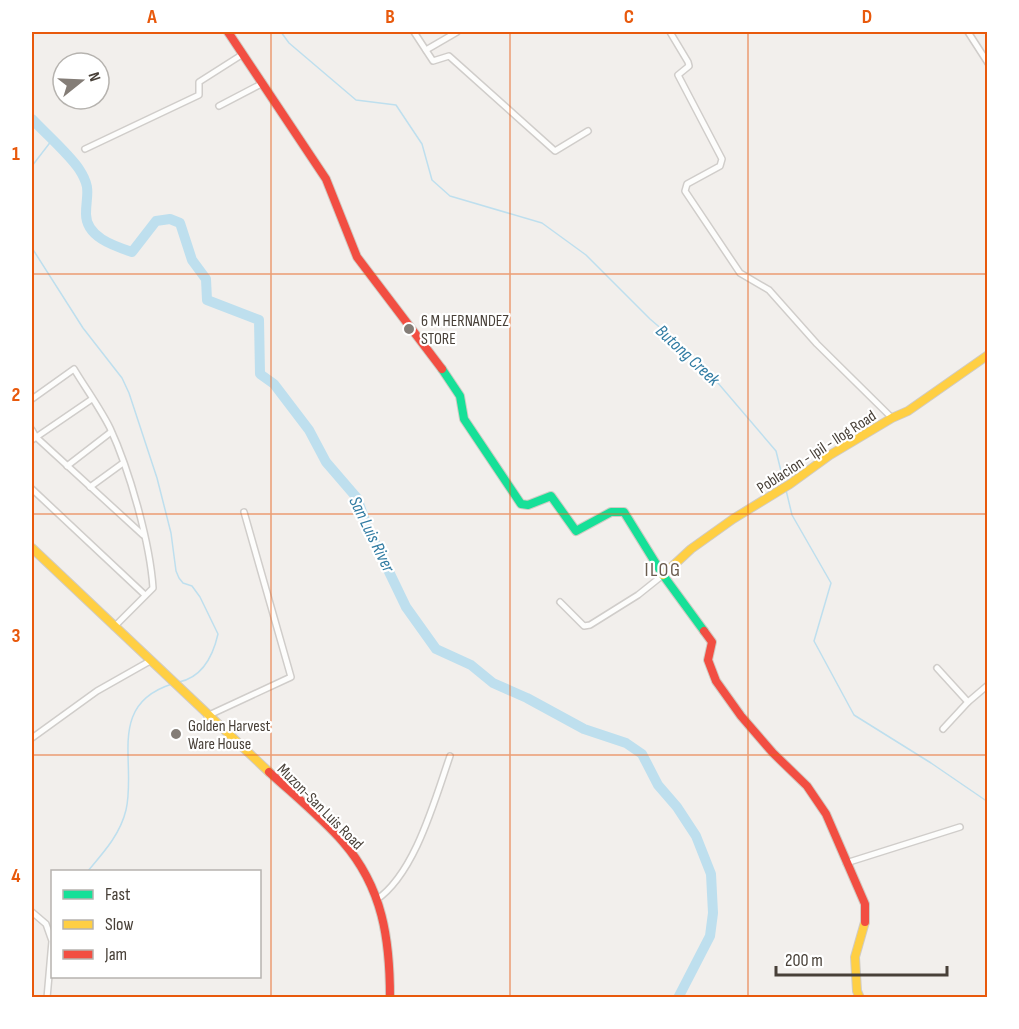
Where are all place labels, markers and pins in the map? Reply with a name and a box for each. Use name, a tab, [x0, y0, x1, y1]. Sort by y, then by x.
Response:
place label: 6 M HERNANDEZ STORE	[421, 312, 509, 349]
marker: 6 M HERNANDEZ STORE	[402, 322, 416, 336]
place label: Golden Harvest Ware House	[188, 717, 270, 754]
marker: Golden Harvest Ware House	[169, 727, 183, 741]

